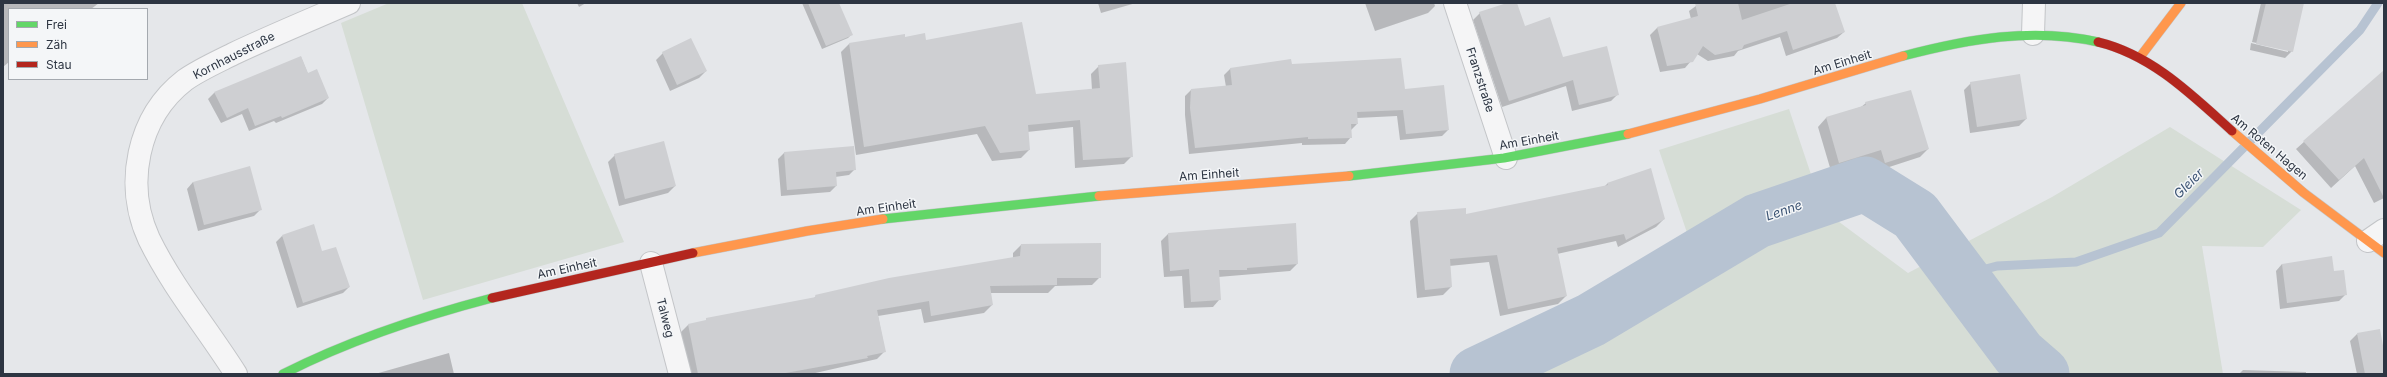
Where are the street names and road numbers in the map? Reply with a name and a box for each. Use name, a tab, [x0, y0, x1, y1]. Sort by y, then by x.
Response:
street label: Kornhausstraße	[191, 29, 277, 83]
street label: Franzstraße	[1463, 46, 1497, 114]
street label: Am Einheit	[1811, 47, 1873, 79]
street label: Am Roten Hagen	[2228, 111, 2310, 183]
street label: Am Einheit	[1498, 129, 1560, 153]
street label: Am Einheit	[1178, 166, 1240, 184]
street label: Am Einheit	[855, 197, 917, 219]
street label: Am Einheit	[536, 256, 598, 282]
street label: Talweg	[653, 297, 677, 339]

